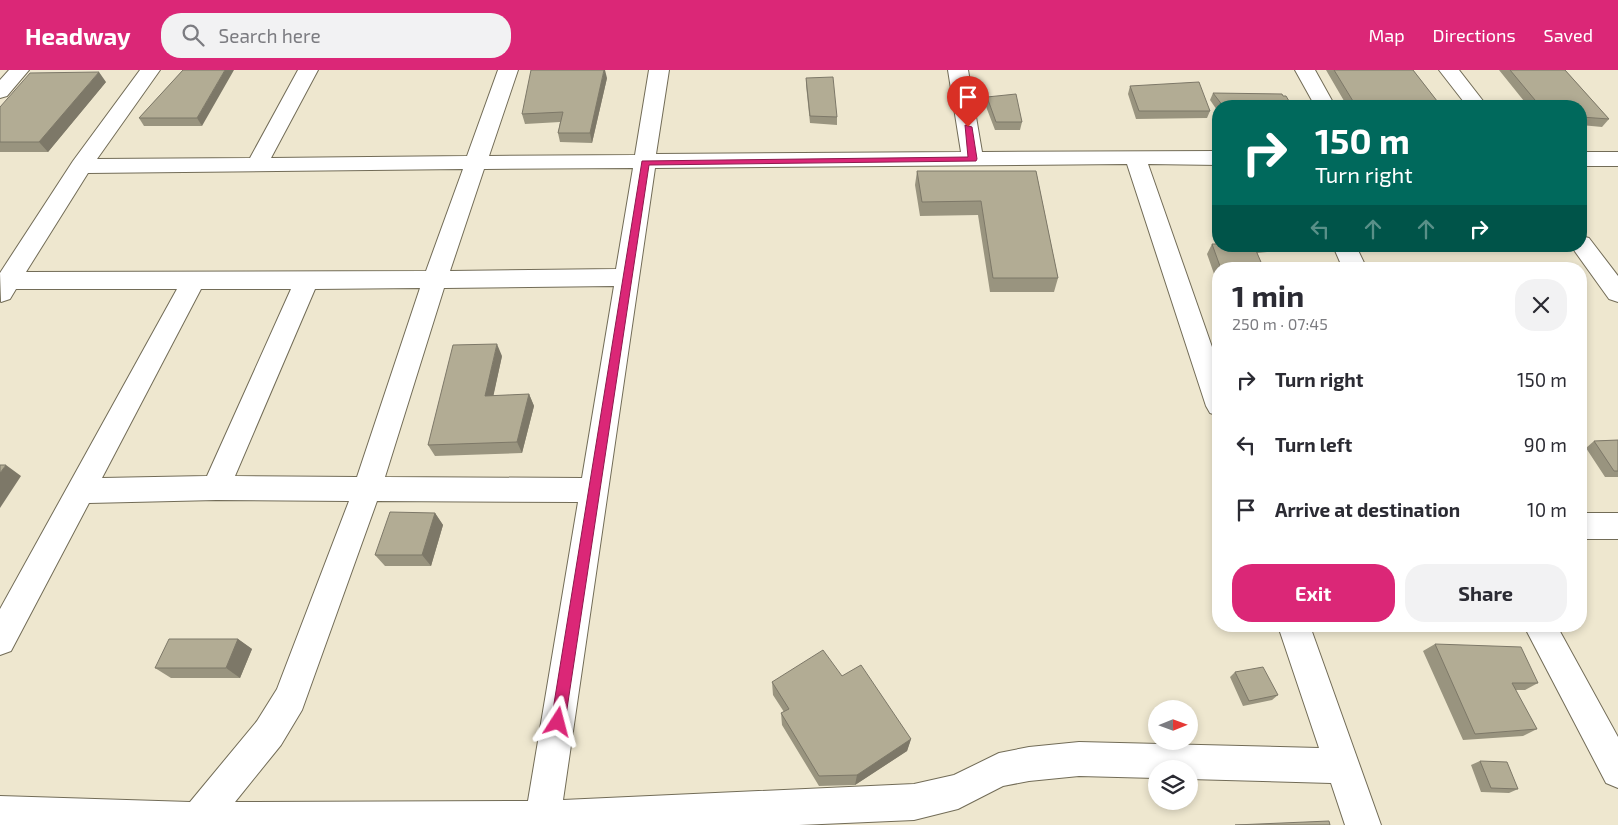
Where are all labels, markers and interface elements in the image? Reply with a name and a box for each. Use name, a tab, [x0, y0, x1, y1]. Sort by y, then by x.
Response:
search box	[161, 13, 511, 58]
text: Headway	[25, 21, 131, 50]
icon: search	[179, 21, 207, 49]
text: Search here	[219, 24, 321, 47]
text: Map	[1368, 24, 1405, 46]
text: Directions	[1433, 24, 1516, 46]
text: Saved	[1544, 24, 1593, 46]
pin	[947, 76, 989, 127]
icon: arrive	[954, 83, 982, 111]
text: 150 m	[1315, 119, 1410, 161]
icon: right	[1232, 120, 1297, 185]
text: Turn right	[1315, 161, 1413, 187]
icon: left	[1306, 215, 1334, 243]
icon: ahead	[1359, 215, 1387, 243]
icon: ahead	[1412, 215, 1440, 243]
icon: right	[1465, 215, 1493, 243]
text: 1 min	[1232, 277, 1304, 313]
button: close	[1515, 279, 1567, 331]
text: 250 m · 07:45	[1232, 314, 1328, 333]
icon: right	[1232, 366, 1260, 394]
text: Turn right	[1275, 368, 1363, 391]
text: 150 m	[1517, 368, 1567, 391]
icon: left	[1232, 431, 1260, 459]
text: Turn left	[1275, 433, 1352, 456]
text: 90 m	[1524, 433, 1567, 456]
icon: arrive	[1232, 496, 1260, 524]
text: Arrive at destination	[1275, 498, 1460, 521]
text: 10 m	[1527, 498, 1567, 521]
button: Exit	[1232, 564, 1395, 622]
button: Share	[1405, 564, 1567, 622]
position arrow	[531, 695, 583, 747]
north arrow	[1148, 700, 1198, 750]
map controls	[1148, 700, 1198, 810]
button: layers	[1148, 760, 1198, 810]

